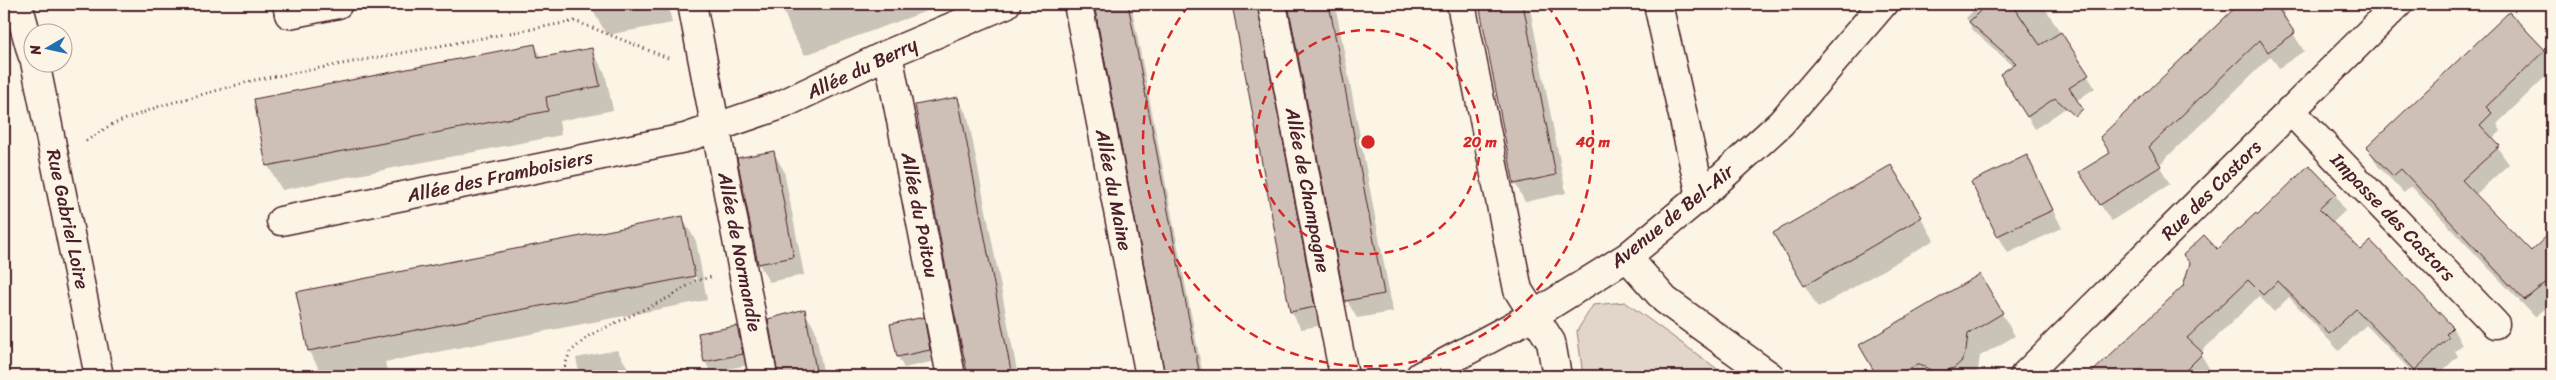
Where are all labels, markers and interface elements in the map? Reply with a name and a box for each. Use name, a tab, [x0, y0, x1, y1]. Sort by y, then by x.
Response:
north arrow	[22, 22, 72, 72]
street label: Allée du Berry	[800, 28, 923, 109]
text: N	[23, 43, 49, 58]
street label: Allée de Champagne	[1276, 104, 1340, 276]
street label: Allée du Maine	[1086, 125, 1142, 254]
text: 20 m	[1462, 129, 1497, 155]
text: 40 m	[1575, 129, 1611, 155]
street label: Rue des Castors	[2153, 132, 2269, 248]
centre of rings	[1359, 133, 1377, 151]
street label: Allée des Framboisiers	[403, 140, 596, 212]
street label: Impasse des Castors	[2322, 144, 2464, 290]
street label: Rue Gabriel Loire	[37, 146, 99, 292]
street label: Allée du Poitou	[891, 148, 948, 281]
street label: Avenue de Bel-Air	[1602, 155, 1742, 277]
street label: Allée de Normandie	[708, 168, 772, 335]

